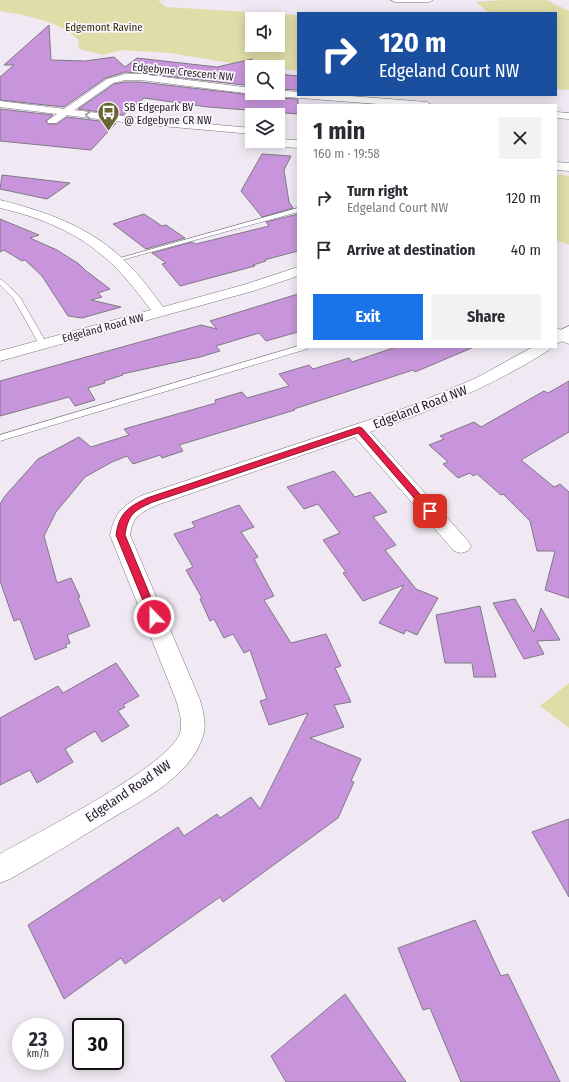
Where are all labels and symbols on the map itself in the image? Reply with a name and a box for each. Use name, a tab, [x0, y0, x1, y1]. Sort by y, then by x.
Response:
park label: Edgemont Ravine	[65, 21, 143, 34]
street label: Edgebyne Crescent NW	[132, 60, 234, 84]
bus stop icon: SB Edgepark BV @ Edgebyne CR NW	[95, 100, 121, 133]
place label: SB Edgepark BV @ Edgebyne CR NW	[124, 101, 212, 127]
one-way arrow	[85, 111, 91, 120]
street label: Edgeland Road NW	[61, 311, 145, 345]
street label: Edgeland Road NW	[371, 382, 469, 432]
pin	[413, 494, 447, 528]
position arrow	[133, 596, 175, 638]
street label: Edgeland Road NW	[83, 757, 174, 825]
speed limit sign: 30	[72, 1018, 124, 1070]

